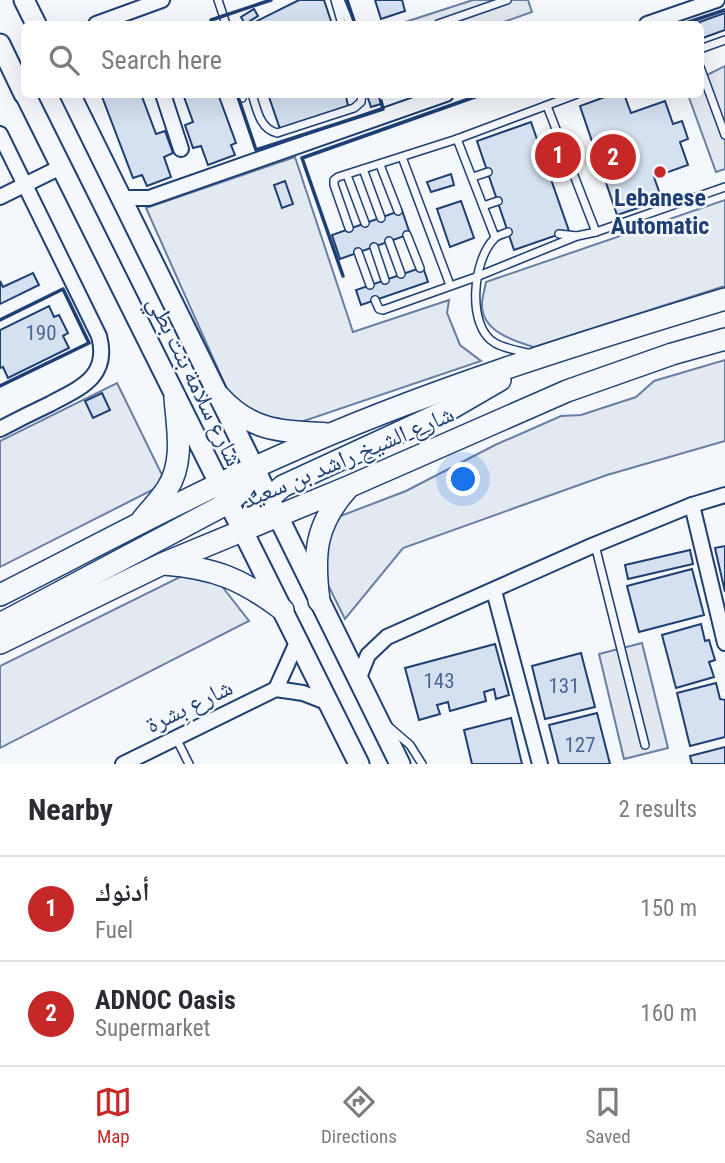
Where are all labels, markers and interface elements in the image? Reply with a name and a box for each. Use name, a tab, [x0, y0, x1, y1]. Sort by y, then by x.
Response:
search box	[21, 21, 704, 98]
icon: search	[45, 41, 83, 79]
text: Search here	[101, 45, 222, 75]
pin: 1	[535, 129, 581, 181]
pin: 2	[590, 131, 636, 183]
marker: Lebanese Automatic	[652, 164, 668, 180]
place label: Lebanese Automatic	[611, 184, 709, 240]
street label: شارع سلامة بنت بطي	[137, 291, 248, 473]
house number: 190	[25, 321, 57, 345]
street label: شارع الشيخ راشد بن سعيد	[238, 400, 459, 515]
your location	[446, 462, 480, 496]
house number: 143	[423, 669, 455, 693]
street label: شارع بِشرة	[141, 673, 238, 742]
house number: 131	[548, 674, 580, 698]
house number: 127	[564, 733, 596, 757]
text: Nearby	[28, 792, 113, 827]
text: 2 results	[619, 796, 697, 823]
text: أدنوك	[95, 877, 150, 907]
text: 1	[45, 895, 57, 922]
text: 150 m	[640, 895, 697, 922]
text: Fuel	[95, 917, 133, 944]
text: ADNOC Oasis	[95, 985, 236, 1015]
text: 2	[45, 1000, 57, 1027]
text: 160 m	[640, 1000, 697, 1027]
text: Supermarket	[95, 1015, 210, 1042]
tab: Map	[94, 1083, 132, 1148]
tab: Directions	[321, 1083, 397, 1148]
tab: Saved	[585, 1083, 631, 1148]

